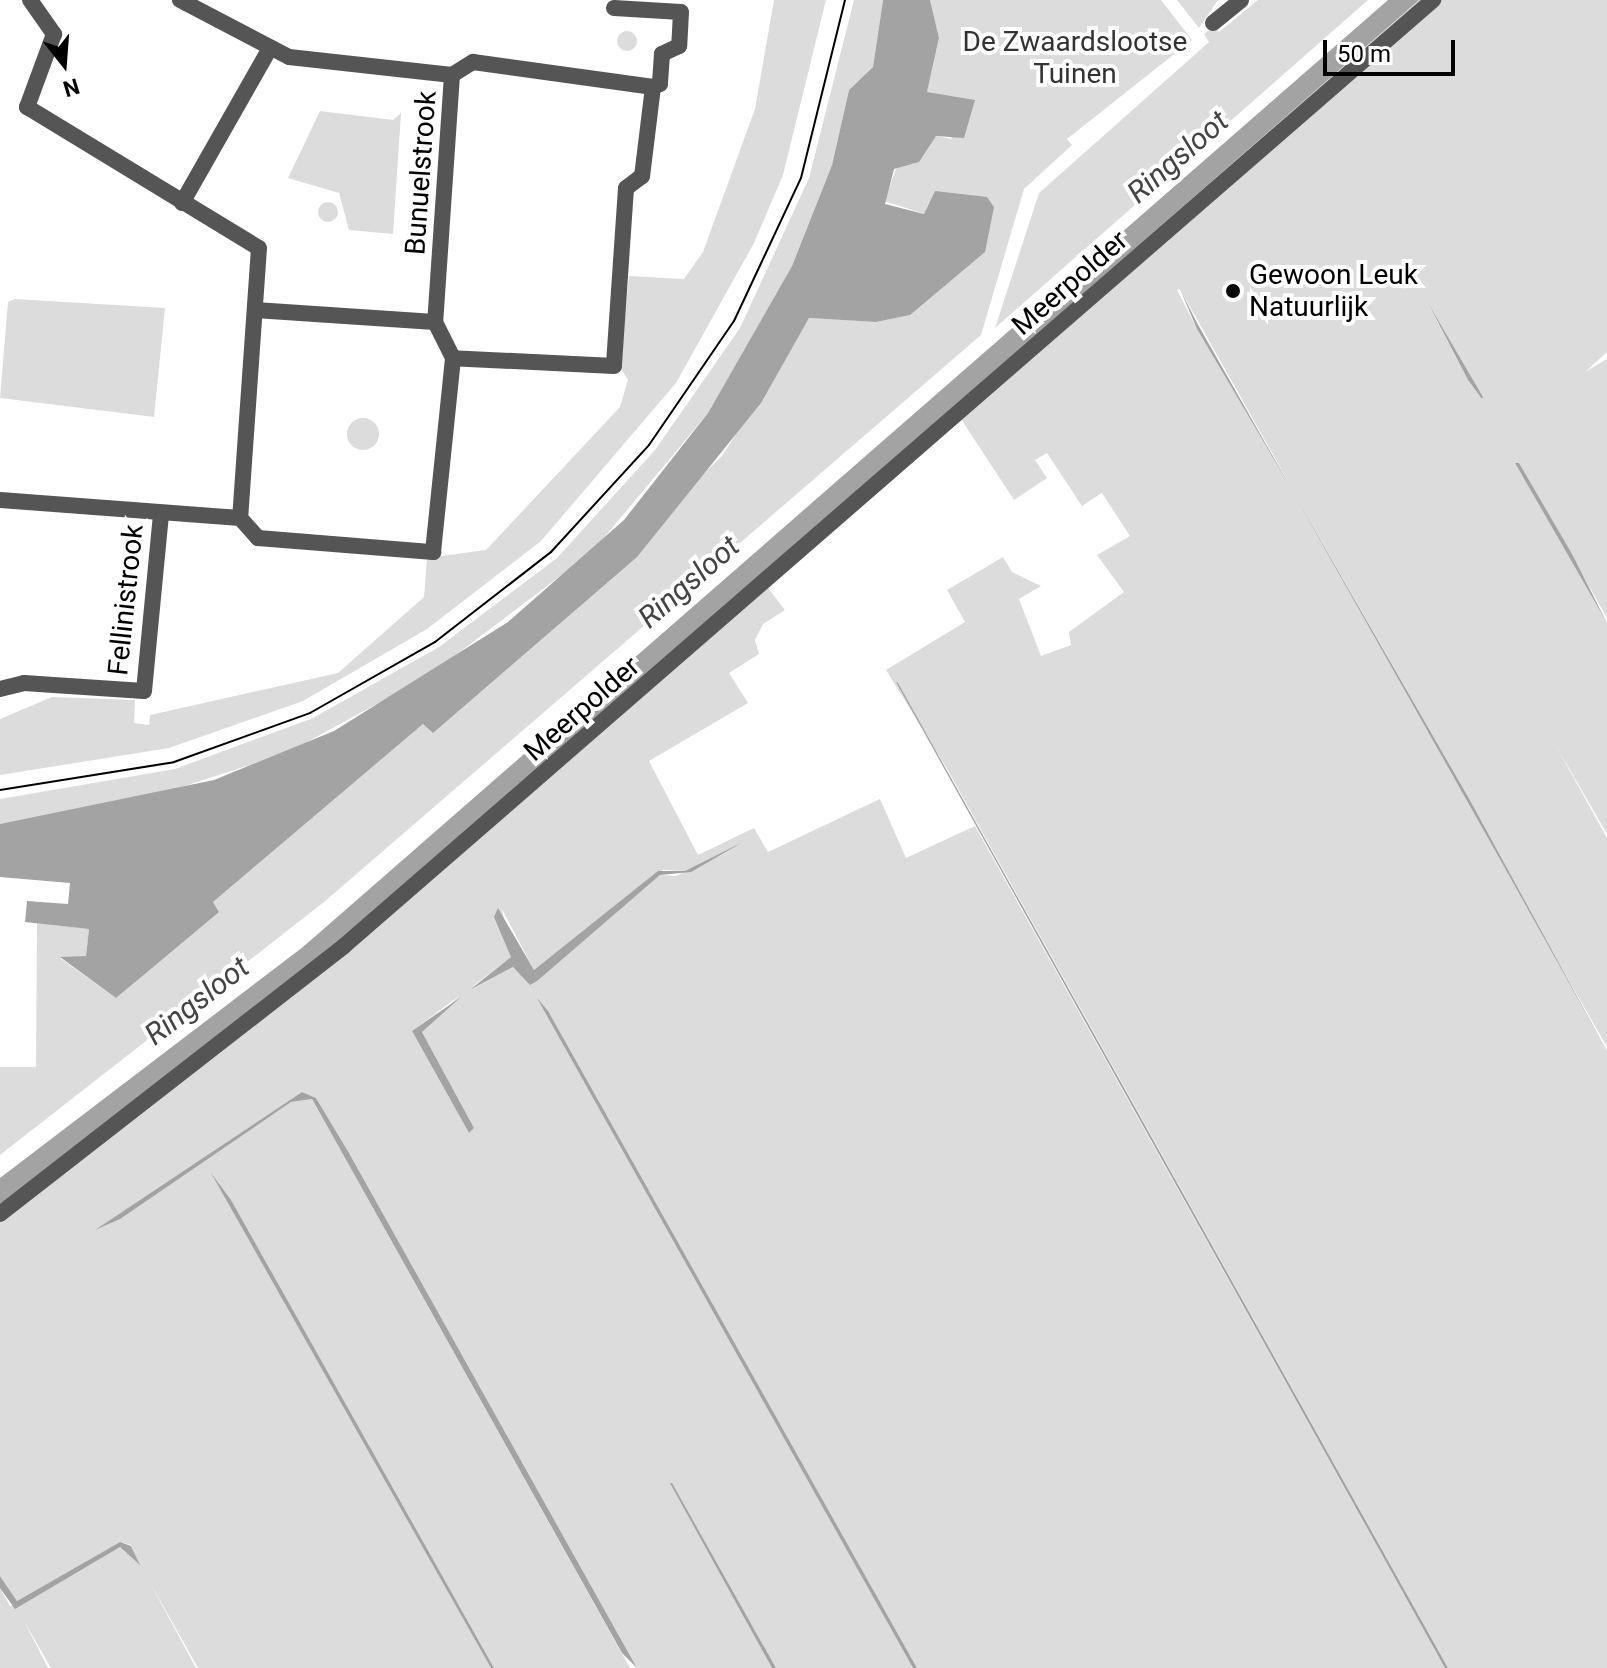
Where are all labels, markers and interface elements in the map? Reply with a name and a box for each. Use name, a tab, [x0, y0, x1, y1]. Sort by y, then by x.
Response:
north arrow	[24, 24, 104, 104]
scale bar	[1327, 24, 1459, 74]
park label: De Zwaardslootse Tuinen	[963, 25, 1187, 91]
text: 50 m	[1337, 40, 1391, 68]
text: N	[60, 73, 82, 102]
street label: Bunuelstrook	[399, 90, 443, 256]
water label: Ringsloot	[1120, 103, 1236, 211]
street label: Meerpolder	[1005, 224, 1135, 342]
place label: Gewoon Leuk Natuurlijk	[1249, 258, 1418, 324]
marker: Gewoon Leuk Natuurlijk	[1224, 282, 1242, 300]
street label: Fellinistrook	[101, 523, 151, 677]
water label: Ringsloot	[631, 528, 747, 636]
street label: Meerpolder	[517, 650, 647, 768]
water label: Ringsloot	[138, 949, 256, 1053]

